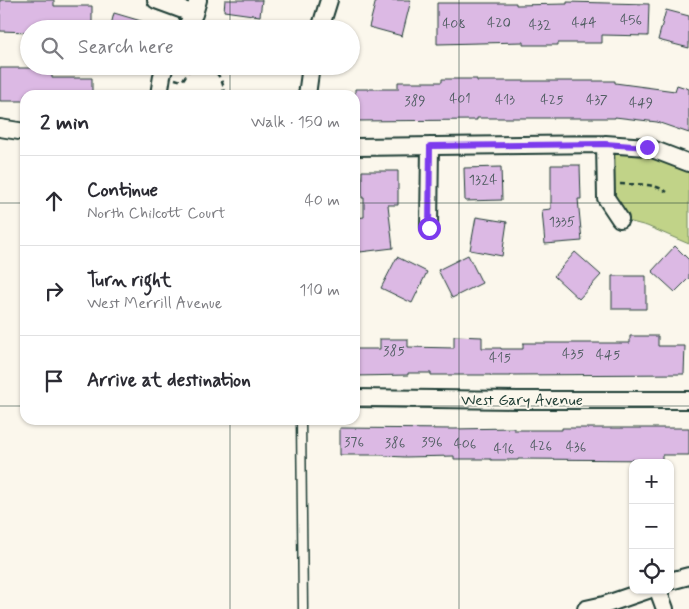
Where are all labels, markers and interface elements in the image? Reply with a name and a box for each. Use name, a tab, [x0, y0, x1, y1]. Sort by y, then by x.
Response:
house number: 456	[620, 11, 642, 29]
house number: 420	[487, 14, 511, 32]
house number: 444	[572, 14, 596, 32]
house number: 408	[442, 15, 466, 33]
house number: 432	[529, 16, 551, 34]
search box	[20, 20, 360, 75]
icon: search	[38, 34, 66, 62]
text: Search here	[78, 35, 174, 60]
house number: 401	[449, 90, 471, 108]
house number: 413	[495, 91, 515, 109]
house number: 425	[540, 91, 564, 109]
house number: 437	[586, 91, 608, 109]
house number: 389	[404, 92, 426, 110]
house number: 449	[629, 94, 653, 112]
text: 2 min	[40, 109, 89, 137]
text: Walk · 150 m	[251, 112, 340, 133]
route end	[636, 136, 659, 159]
house number: 1324	[469, 171, 497, 189]
text: Continue	[87, 178, 158, 203]
icon: ahead	[40, 187, 68, 215]
text: 40 m	[304, 190, 340, 211]
text: North Chilcott Court	[87, 203, 226, 224]
house number: 1335	[549, 213, 575, 231]
route start	[418, 217, 441, 240]
text: Turn right	[87, 268, 171, 293]
icon: right	[40, 277, 68, 305]
text: 110 m	[299, 280, 340, 301]
text: West Merrill Avenue	[87, 293, 222, 314]
house number: 385	[383, 342, 405, 360]
house number: 435	[562, 345, 584, 363]
house number: 445	[596, 346, 620, 364]
house number: 415	[489, 349, 511, 367]
icon: arrive	[40, 367, 68, 395]
text: Arrive at destination	[87, 368, 251, 393]
street label: West Gary Avenue	[461, 390, 583, 411]
house number: 376	[344, 433, 364, 451]
house number: 396	[421, 433, 443, 451]
house number: 386	[385, 434, 405, 452]
house number: 406	[454, 435, 476, 453]
house number: 426	[530, 437, 552, 455]
house number: 436	[566, 438, 586, 456]
house number: 416	[494, 440, 514, 458]
map controls	[629, 459, 674, 594]
button: +	[629, 459, 674, 504]
button: −	[629, 504, 674, 549]
button: locate	[629, 549, 674, 594]

